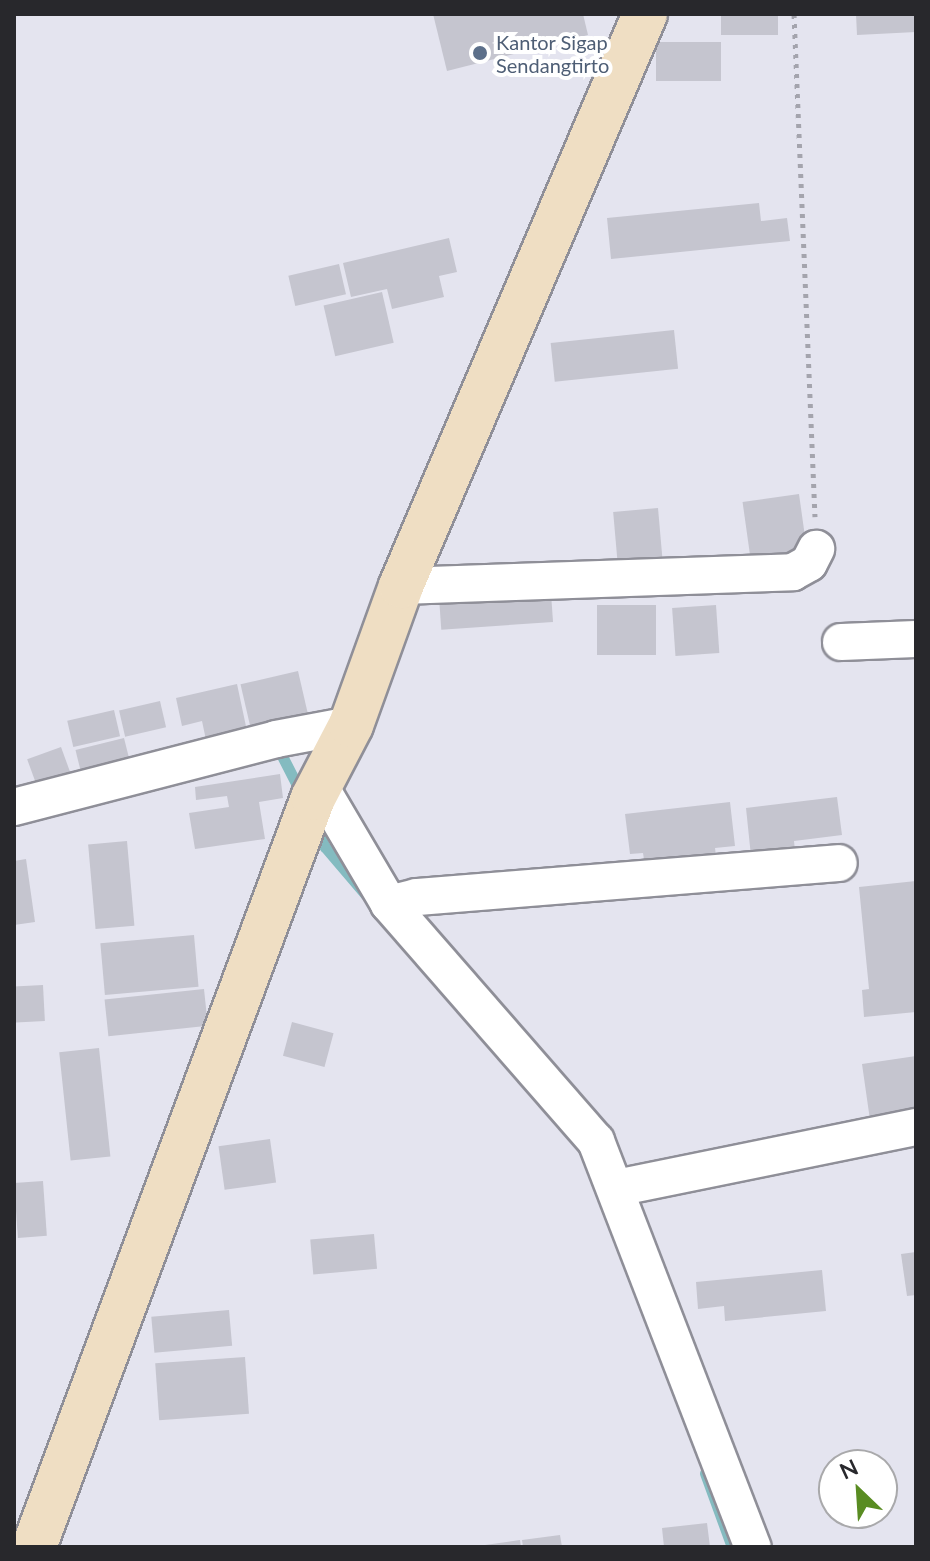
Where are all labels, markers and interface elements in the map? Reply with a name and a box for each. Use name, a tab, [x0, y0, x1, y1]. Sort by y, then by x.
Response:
place label: Kantor Sigap Sendangtirto	[496, 30, 609, 77]
marker: Kantor Sigap Sendangtirto	[471, 44, 489, 62]
north arrow	[818, 1449, 898, 1529]
text: N	[835, 1453, 862, 1484]

